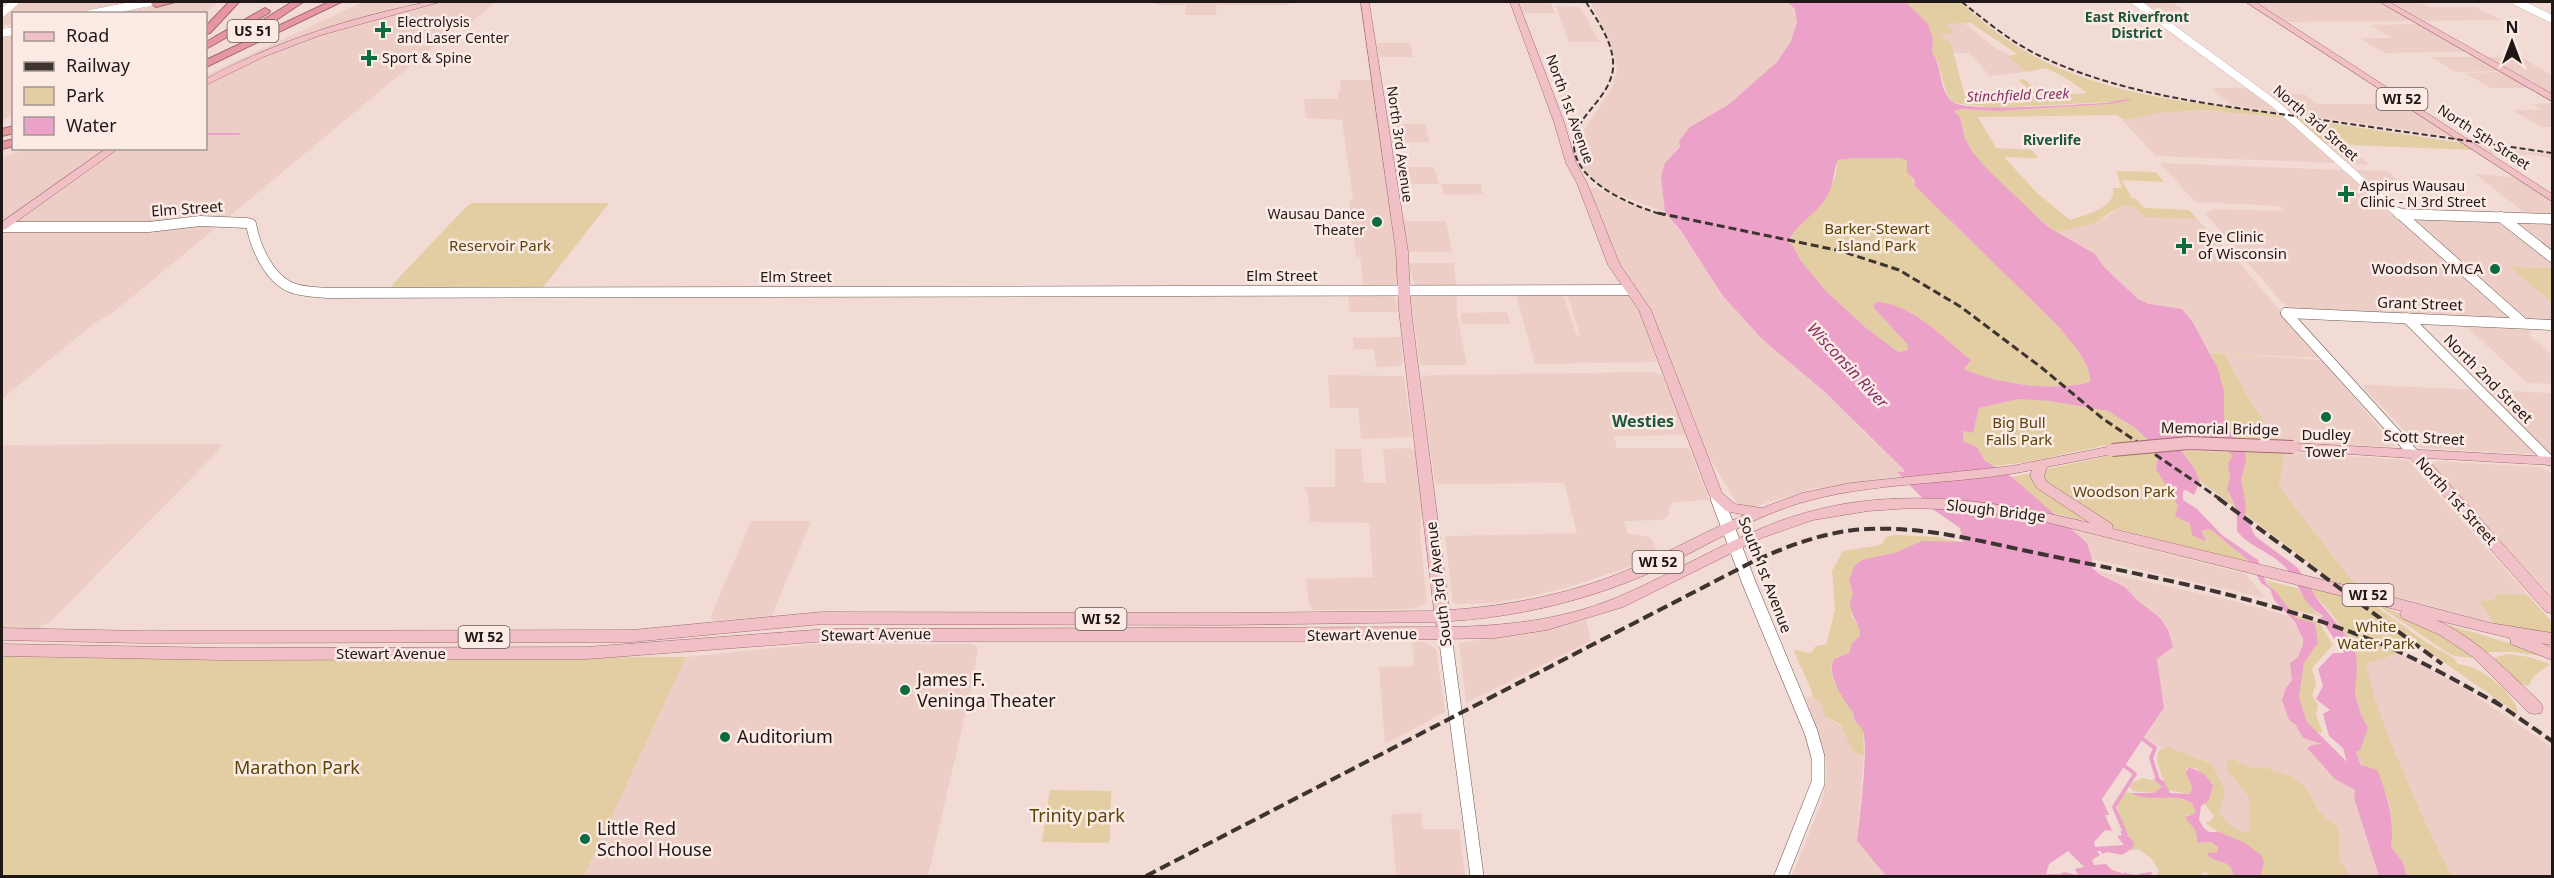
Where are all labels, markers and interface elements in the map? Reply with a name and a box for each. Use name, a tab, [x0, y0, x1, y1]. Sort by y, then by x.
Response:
district label: East Riverfront District	[2085, 7, 2189, 42]
legend	[12, 12, 207, 150]
place label: Electrolysis and Laser Center	[397, 12, 509, 47]
north arrow	[2482, 12, 2542, 72]
text: N	[2505, 16, 2519, 38]
road number: US 51	[228, 20, 278, 42]
marker: Electrolysis and Laser Center	[374, 21, 392, 39]
text: Road	[66, 23, 109, 47]
place label: Sport & Spine	[382, 48, 472, 67]
marker: Sport & Spine	[360, 49, 378, 67]
street label: North 1st Avenue	[1542, 52, 1599, 166]
text: Railway	[66, 53, 131, 77]
street label: North 3rd Street	[2270, 80, 2363, 165]
text: Park	[66, 83, 104, 107]
water label: Stinchfield Creek	[1966, 83, 2071, 106]
street label: North 3rd Avenue	[1383, 85, 1418, 203]
road number: WI 52	[2376, 88, 2428, 110]
street label: North 5th Street	[2434, 100, 2534, 174]
text: Water	[66, 113, 117, 137]
district label: Riverlife	[2023, 130, 2081, 149]
place label: Aspirus Wausau Clinic - N 3rd Street	[2360, 176, 2486, 211]
marker: Aspirus Wausau Clinic - N 3rd Street	[2337, 185, 2355, 203]
street label: Elm Street	[150, 195, 224, 220]
place label: Wausau Dance Theater	[1268, 204, 1365, 239]
marker: Wausau Dance Theater	[1370, 215, 1384, 229]
park label: Barker-Stewart Island Park	[1824, 218, 1930, 255]
place label: Eye Clinic of Wisconsin	[2198, 226, 2287, 263]
park label: Reservoir Park	[449, 235, 551, 255]
marker: Eye Clinic of Wisconsin	[2175, 237, 2193, 255]
place label: Woodson YMCA	[2371, 258, 2483, 278]
marker: Woodson YMCA	[2488, 262, 2502, 276]
street label: Elm Street	[1246, 265, 1319, 285]
street label: Elm Street	[760, 266, 833, 286]
street label: Grant Street	[2377, 292, 2464, 315]
water label: Wisconsin River	[1802, 317, 1894, 413]
street label: North 2nd Street	[2440, 329, 2538, 428]
district label: Westies	[1612, 410, 1674, 432]
marker: Dudley Tower	[2319, 410, 2333, 424]
park label: Big Bull Falls Park	[1986, 412, 2052, 449]
street label: Memorial Bridge	[2161, 417, 2279, 439]
place label: Dudley Tower	[2301, 424, 2351, 461]
street label: Scott Street	[2383, 425, 2466, 449]
street label: North 1st Street	[2412, 452, 2502, 549]
park label: Woodson Park	[2073, 481, 2175, 501]
street label: Slough Bridge	[1945, 494, 2047, 526]
street label: South 1st Avenue	[1735, 514, 1797, 636]
street label: South 3rd Avenue	[1420, 521, 1456, 648]
road number: WI 52	[1632, 551, 1684, 573]
road number: WI 52	[2342, 584, 2394, 606]
road number: WI 52	[1076, 608, 1126, 630]
park label: White Water Park	[2337, 616, 2415, 653]
street label: Stewart Avenue	[821, 623, 931, 645]
street label: Stewart Avenue	[1307, 623, 1417, 645]
road number: WI 52	[458, 626, 510, 648]
street label: Stewart Avenue	[336, 643, 446, 663]
place label: James F. Veninga Theater	[915, 667, 1056, 712]
marker: James F. Veninga Theater	[898, 683, 912, 697]
place label: Auditorium	[737, 724, 833, 748]
marker: Auditorium	[718, 730, 732, 744]
park label: Marathon Park	[234, 755, 360, 779]
park label: Trinity park	[1029, 803, 1125, 827]
place label: Little Red School House	[597, 816, 712, 861]
marker: Little Red School House	[578, 832, 592, 846]

